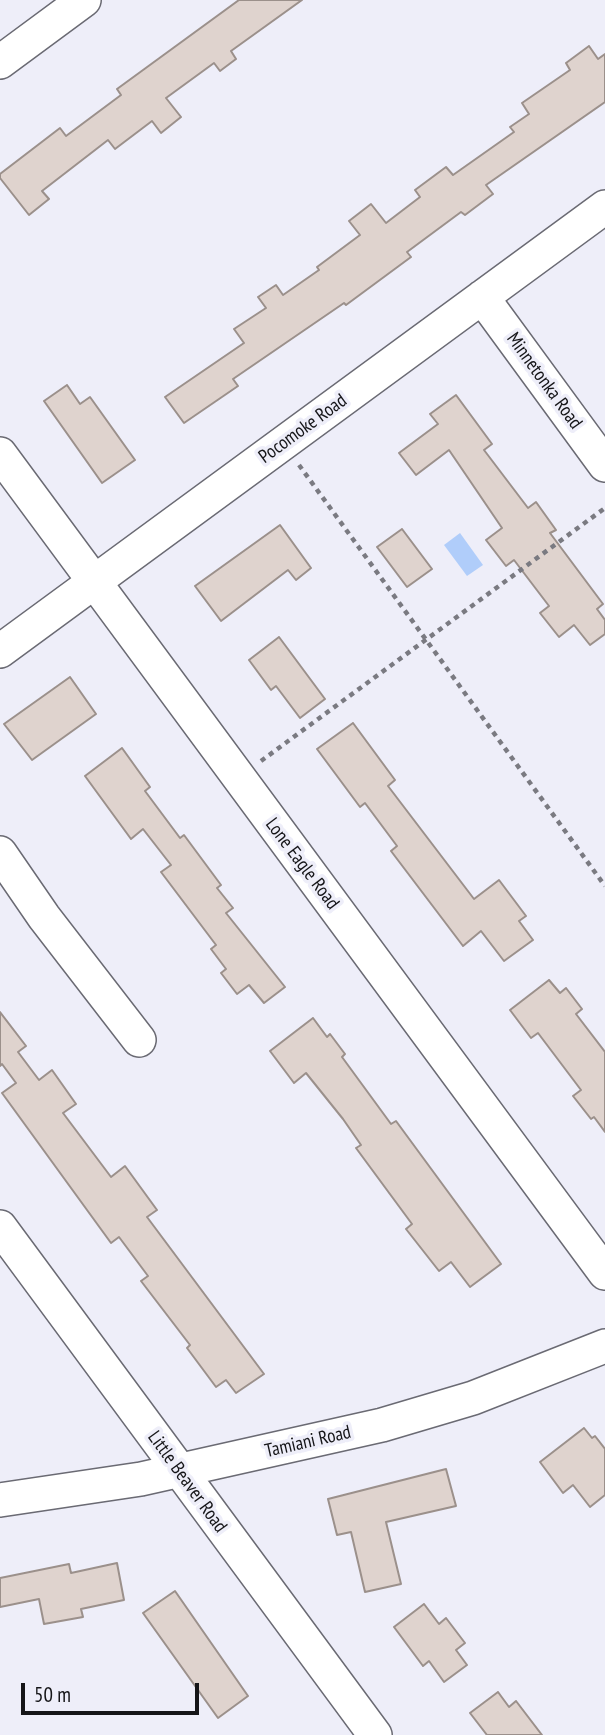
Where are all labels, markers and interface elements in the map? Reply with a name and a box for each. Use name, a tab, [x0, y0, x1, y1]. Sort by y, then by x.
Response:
street label: Minnetonka Road	[501, 328, 587, 434]
street label: Pocomoke Road	[255, 390, 351, 468]
street label: Lone Eagle Road	[260, 814, 344, 914]
street label: Tamiani Road	[263, 1421, 353, 1463]
street label: Little Beaver Road	[143, 1427, 231, 1537]
scale bar	[24, 1668, 203, 1712]
text: 50 m	[34, 1681, 71, 1708]

